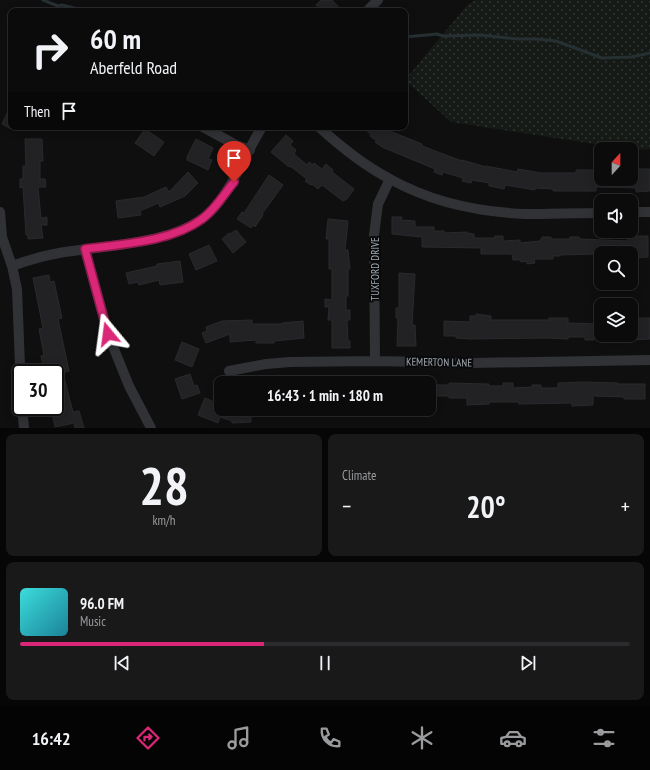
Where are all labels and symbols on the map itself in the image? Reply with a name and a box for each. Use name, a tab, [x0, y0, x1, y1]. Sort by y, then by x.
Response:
pin	[217, 141, 251, 182]
north arrow	[594, 142, 638, 186]
street label: TUXFORD DRIVE	[368, 237, 382, 301]
position arrow	[87, 313, 129, 355]
street label: KEMERTON LANE	[406, 354, 472, 370]
speed limit sign: 30	[12, 364, 64, 416]

